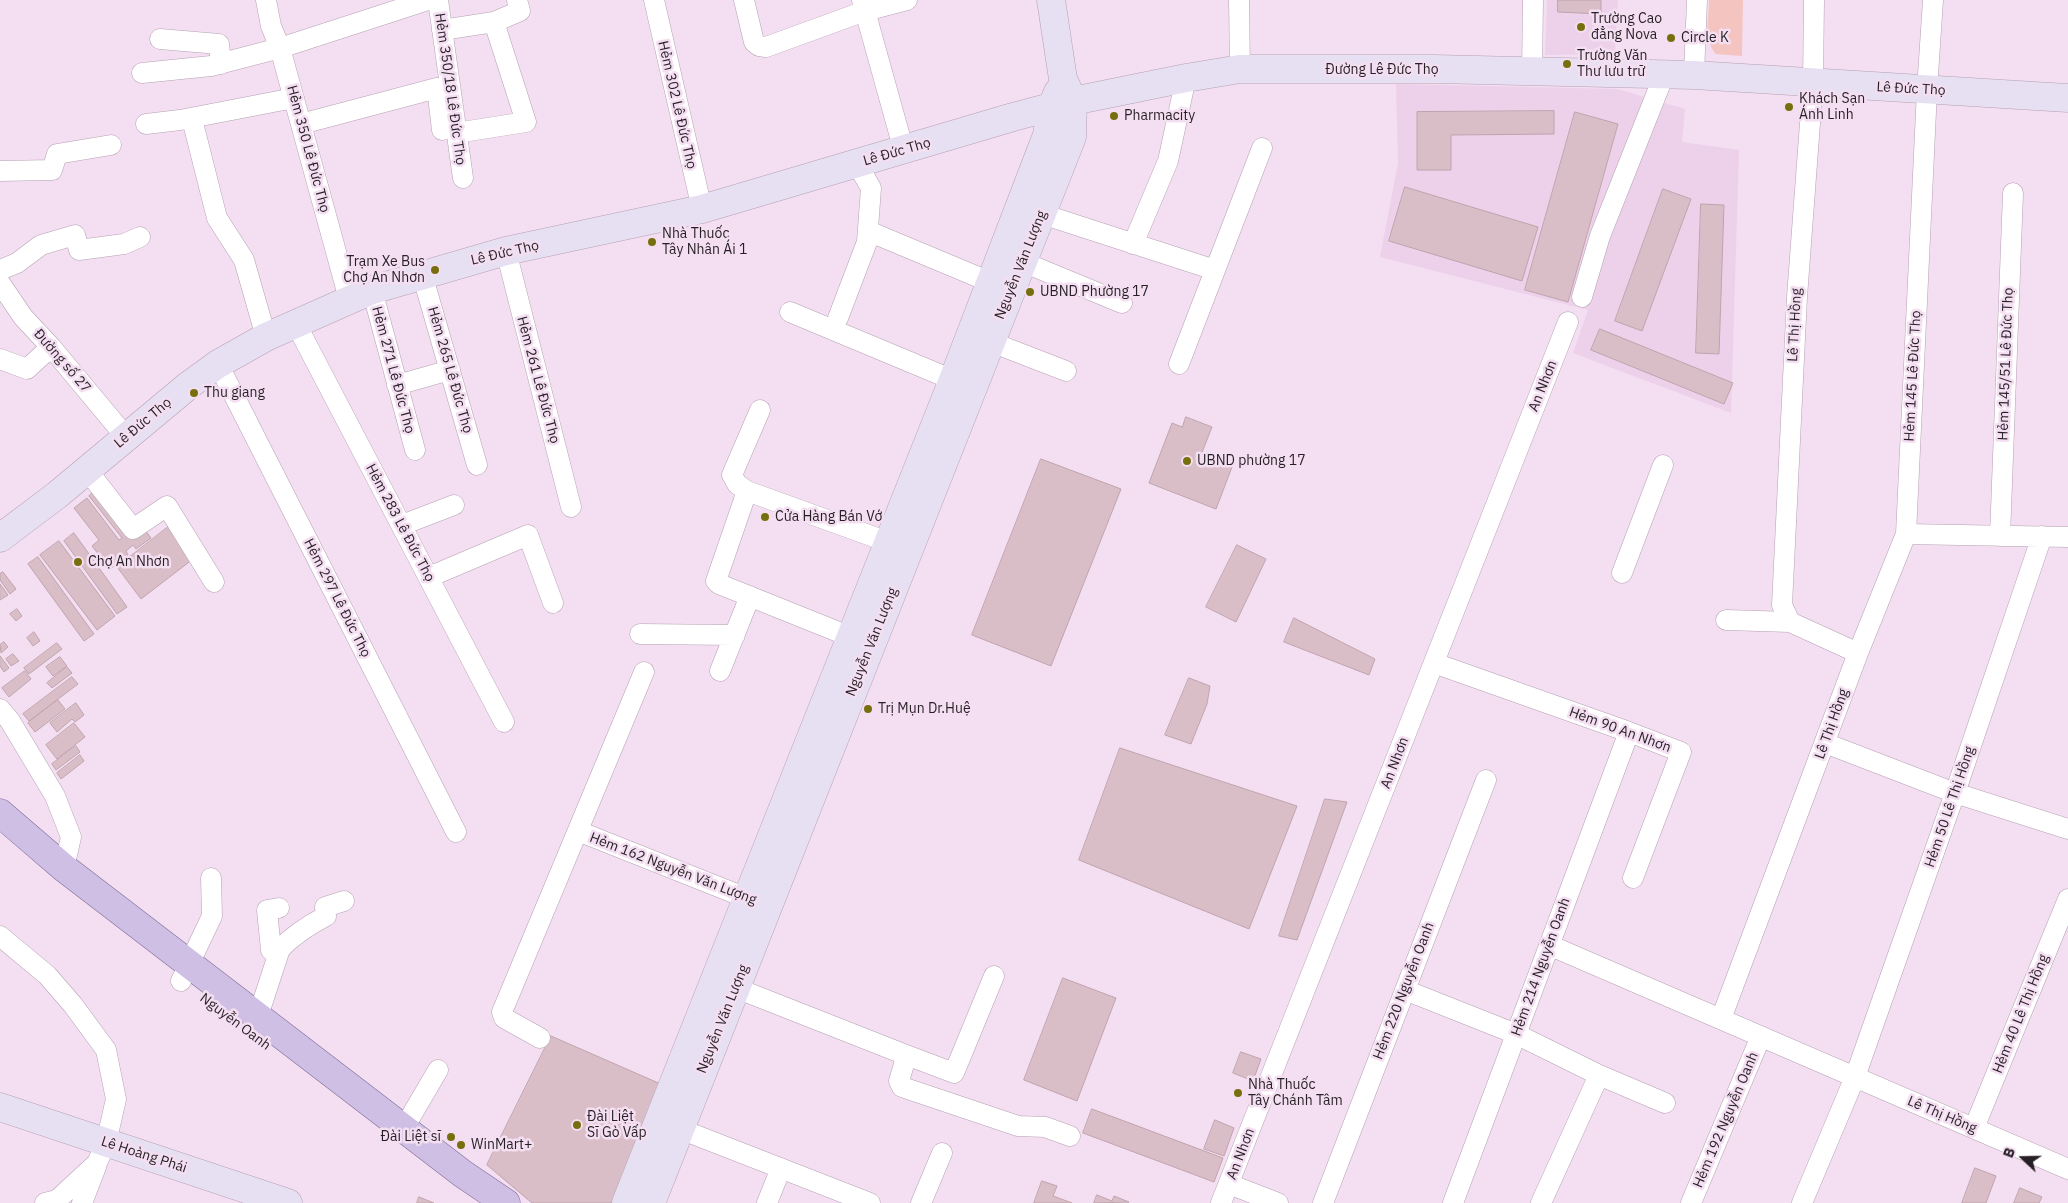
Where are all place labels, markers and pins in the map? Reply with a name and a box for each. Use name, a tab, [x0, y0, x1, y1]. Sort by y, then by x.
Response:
place label: Trường Cao đẳng Nova	[1591, 11, 1662, 44]
marker: Trường Cao đẳng Nova	[1575, 21, 1587, 33]
place label: Circle K	[1681, 30, 1729, 46]
marker: Circle K	[1665, 32, 1677, 44]
place label: Trường Văn Thư lưu trữ	[1577, 48, 1647, 80]
marker: Trường Văn Thư lưu trữ	[1561, 58, 1573, 70]
place label: Khách Sạn Ánh Linh	[1799, 91, 1865, 124]
marker: Khách Sạn Ánh Linh	[1783, 101, 1795, 113]
place label: Pharmacity	[1124, 108, 1195, 124]
marker: Pharmacity	[1108, 110, 1120, 122]
place label: Nhà Thuốc Tây Nhân Ái 1	[662, 226, 747, 258]
marker: Nhà Thuốc Tây Nhân Ái 1	[646, 236, 658, 248]
place label: Trạm Xe Bus Chợ An Nhơn	[343, 254, 425, 286]
marker: Trạm Xe Bus Chợ An Nhơn	[429, 264, 441, 276]
place label: UBND Phường 17	[1040, 284, 1149, 300]
marker: UBND Phường 17	[1024, 286, 1036, 298]
place label: Thu giang	[204, 385, 265, 401]
marker: Thu giang	[188, 387, 200, 399]
place label: UBND phường 17	[1197, 453, 1306, 469]
marker: UBND phường 17	[1181, 455, 1193, 467]
place label: Cửa Hàng Bán Vớ	[775, 509, 882, 525]
marker: Cửa Hàng Bán Vớ	[759, 511, 771, 523]
place label: Chợ An Nhơn	[88, 554, 170, 570]
marker: Chợ An Nhơn	[72, 556, 84, 568]
place label: Trị Mụn Dr.Huệ	[878, 701, 971, 717]
marker: Trị Mụn Dr.Huệ	[862, 703, 874, 715]
place label: Nhà Thuốc Tây Chánh Tâm	[1248, 1077, 1343, 1110]
marker: Nhà Thuốc Tây Chánh Tâm	[1232, 1087, 1244, 1099]
place label: Đài Liệt Sĩ Gò Vấp	[587, 1109, 647, 1142]
marker: Đài Liệt Sĩ Gò Vấp	[571, 1119, 583, 1131]
place label: Đài Liệt sĩ	[381, 1129, 441, 1145]
marker: Đài Liệt sĩ	[445, 1131, 457, 1143]
place label: WinMart+	[471, 1137, 532, 1153]
marker: WinMart+	[455, 1139, 467, 1151]

